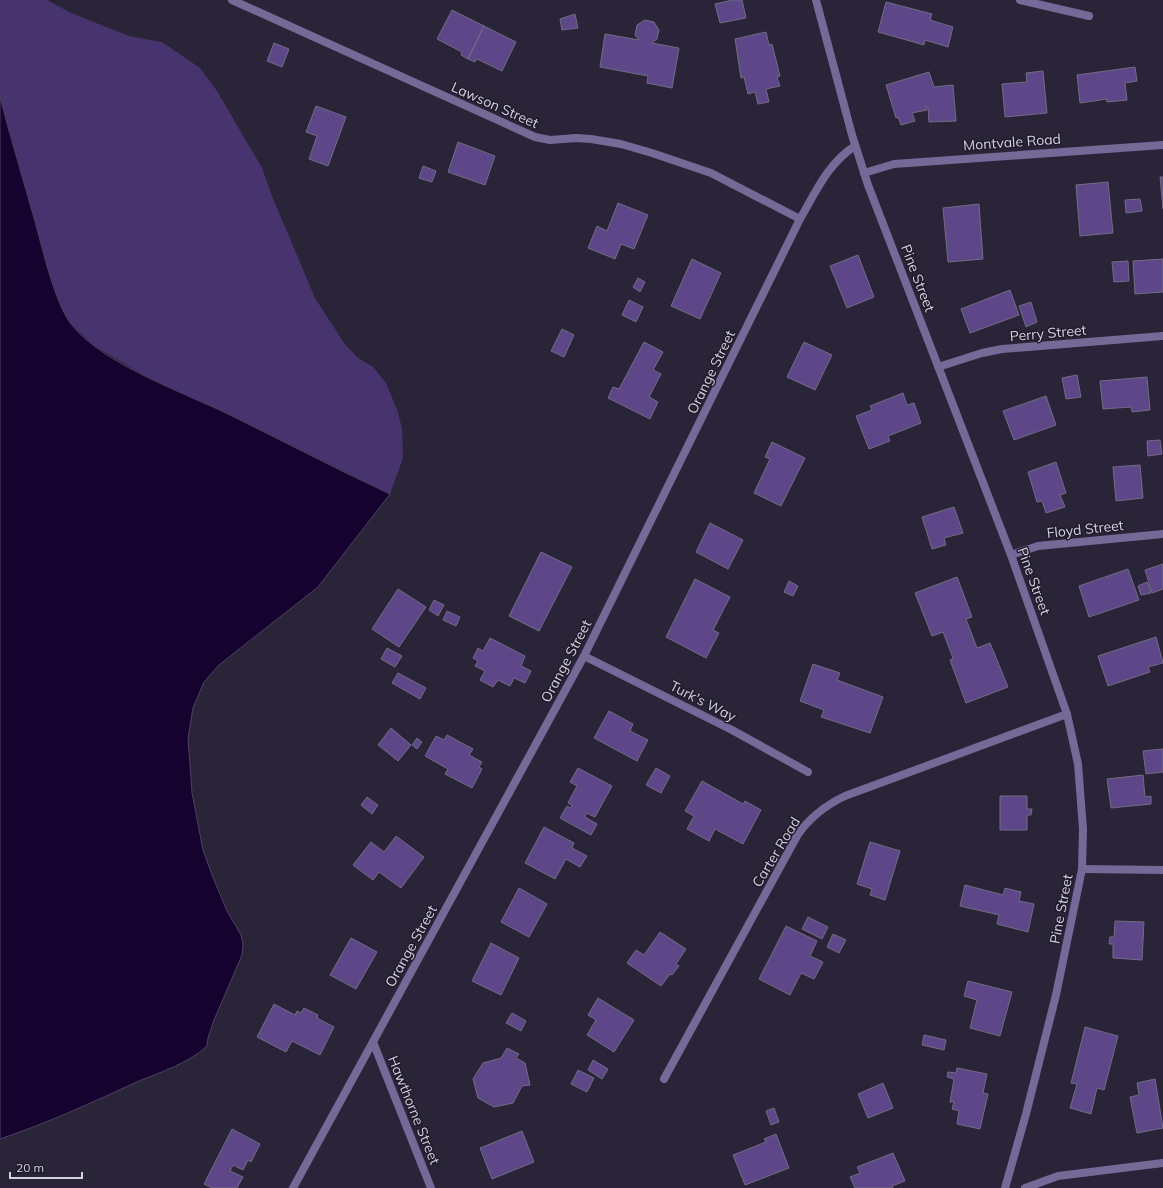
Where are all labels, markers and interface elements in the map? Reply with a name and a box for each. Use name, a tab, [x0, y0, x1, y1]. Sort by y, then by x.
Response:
street label: Lawson Street	[449, 78, 541, 132]
street label: Montvale Road	[963, 130, 1061, 154]
street label: Pine Street	[897, 242, 939, 314]
street label: Perry Street	[1009, 321, 1087, 345]
street label: Orange Street	[683, 327, 739, 417]
street label: Floyd Street	[1046, 516, 1124, 542]
street label: Pine Street	[1013, 545, 1055, 617]
street label: Orange Street	[537, 617, 595, 705]
street label: Turk's Way	[667, 677, 740, 726]
street label: Carter Road	[748, 814, 804, 890]
street label: Pine Street	[1045, 873, 1077, 945]
street label: Orange Street	[381, 902, 441, 990]
street label: Hawthorne Street	[384, 1053, 444, 1167]
scale bar	[10, 1154, 82, 1180]
text: 20 m	[16, 1160, 44, 1175]

